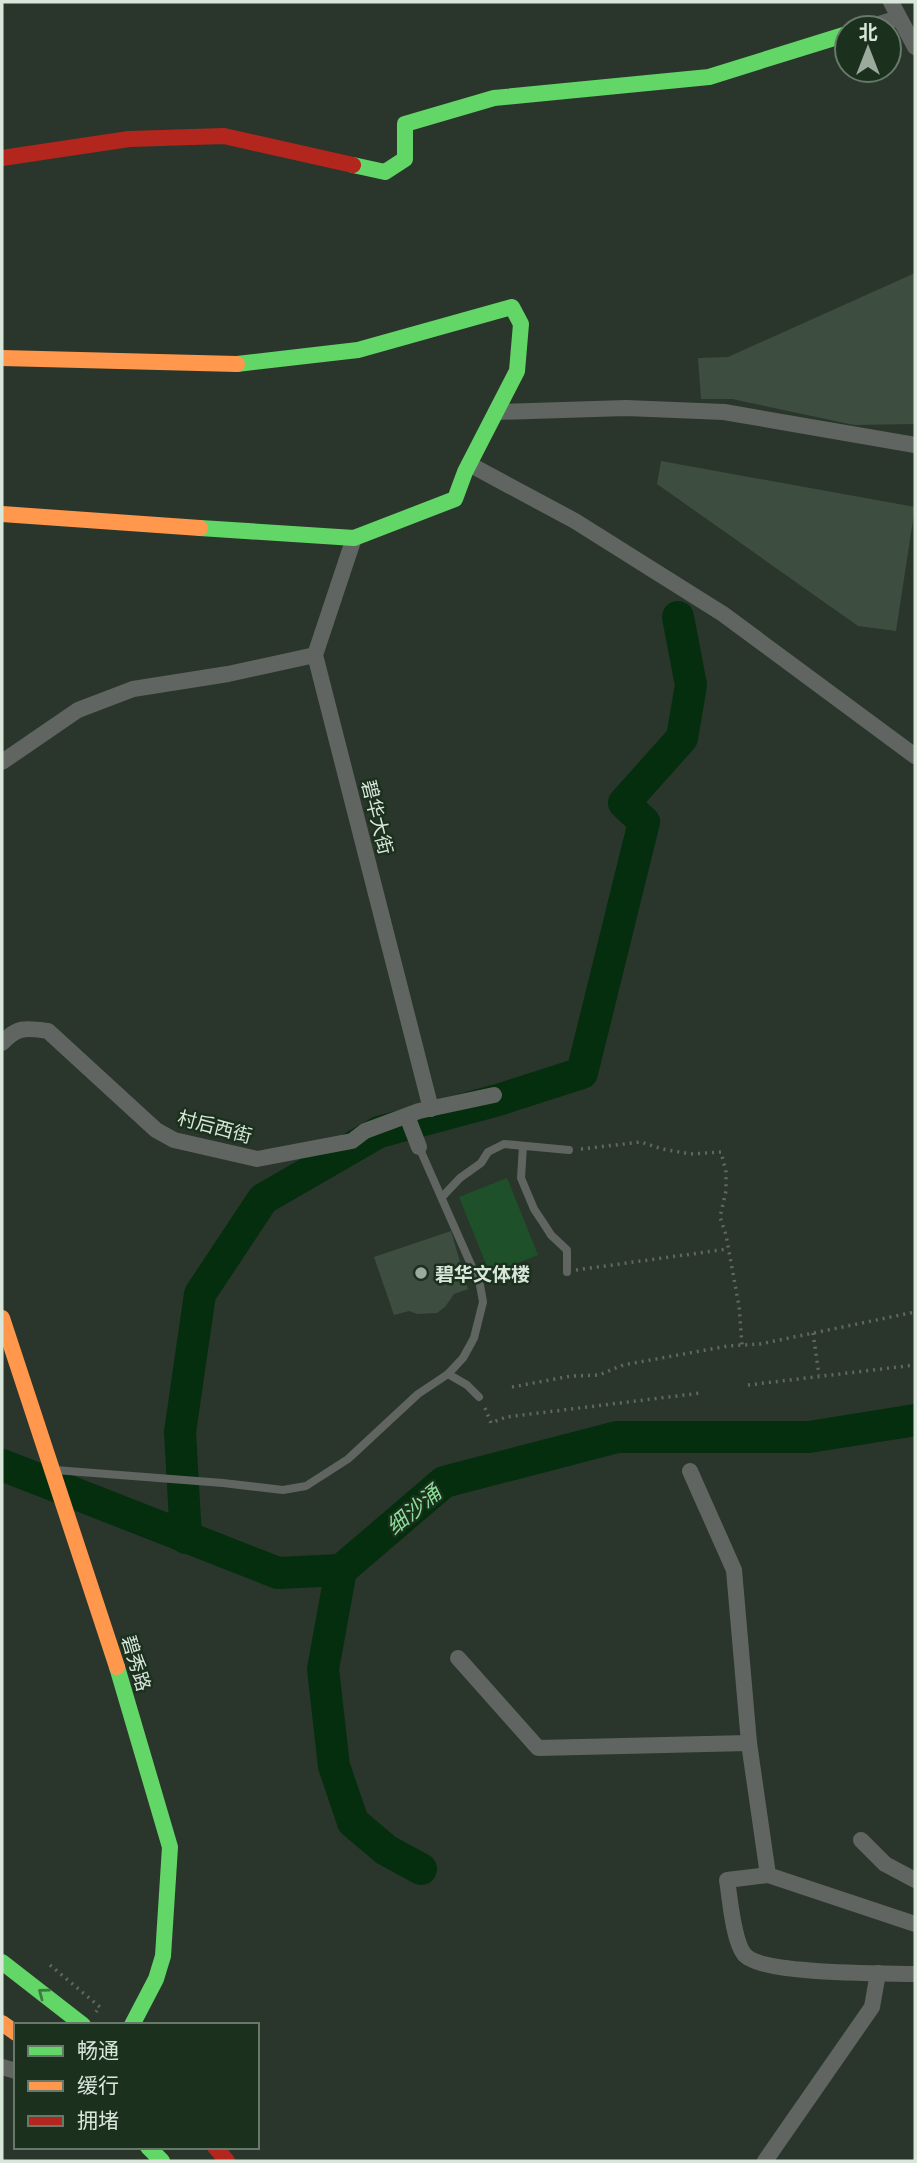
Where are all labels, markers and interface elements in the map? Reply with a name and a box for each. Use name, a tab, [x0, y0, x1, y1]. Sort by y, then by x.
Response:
north arrow	[833, 14, 903, 84]
text: 北	[858, 20, 878, 43]
street label: 碧华大街	[358, 777, 398, 857]
street label: 村后西街	[175, 1105, 255, 1147]
place label: 碧华文体楼	[435, 1262, 530, 1285]
marker: 碧华文体楼	[413, 1265, 429, 1281]
water label: 细沙涌	[381, 1478, 447, 1539]
street label: 碧秀路	[118, 1632, 156, 1694]
one-way arrow	[38, 1988, 51, 2001]
legend	[14, 2023, 259, 2149]
text: 畅通	[77, 2037, 119, 2062]
text: 缓行	[77, 2072, 119, 2097]
text: 拥堵	[77, 2107, 119, 2132]

